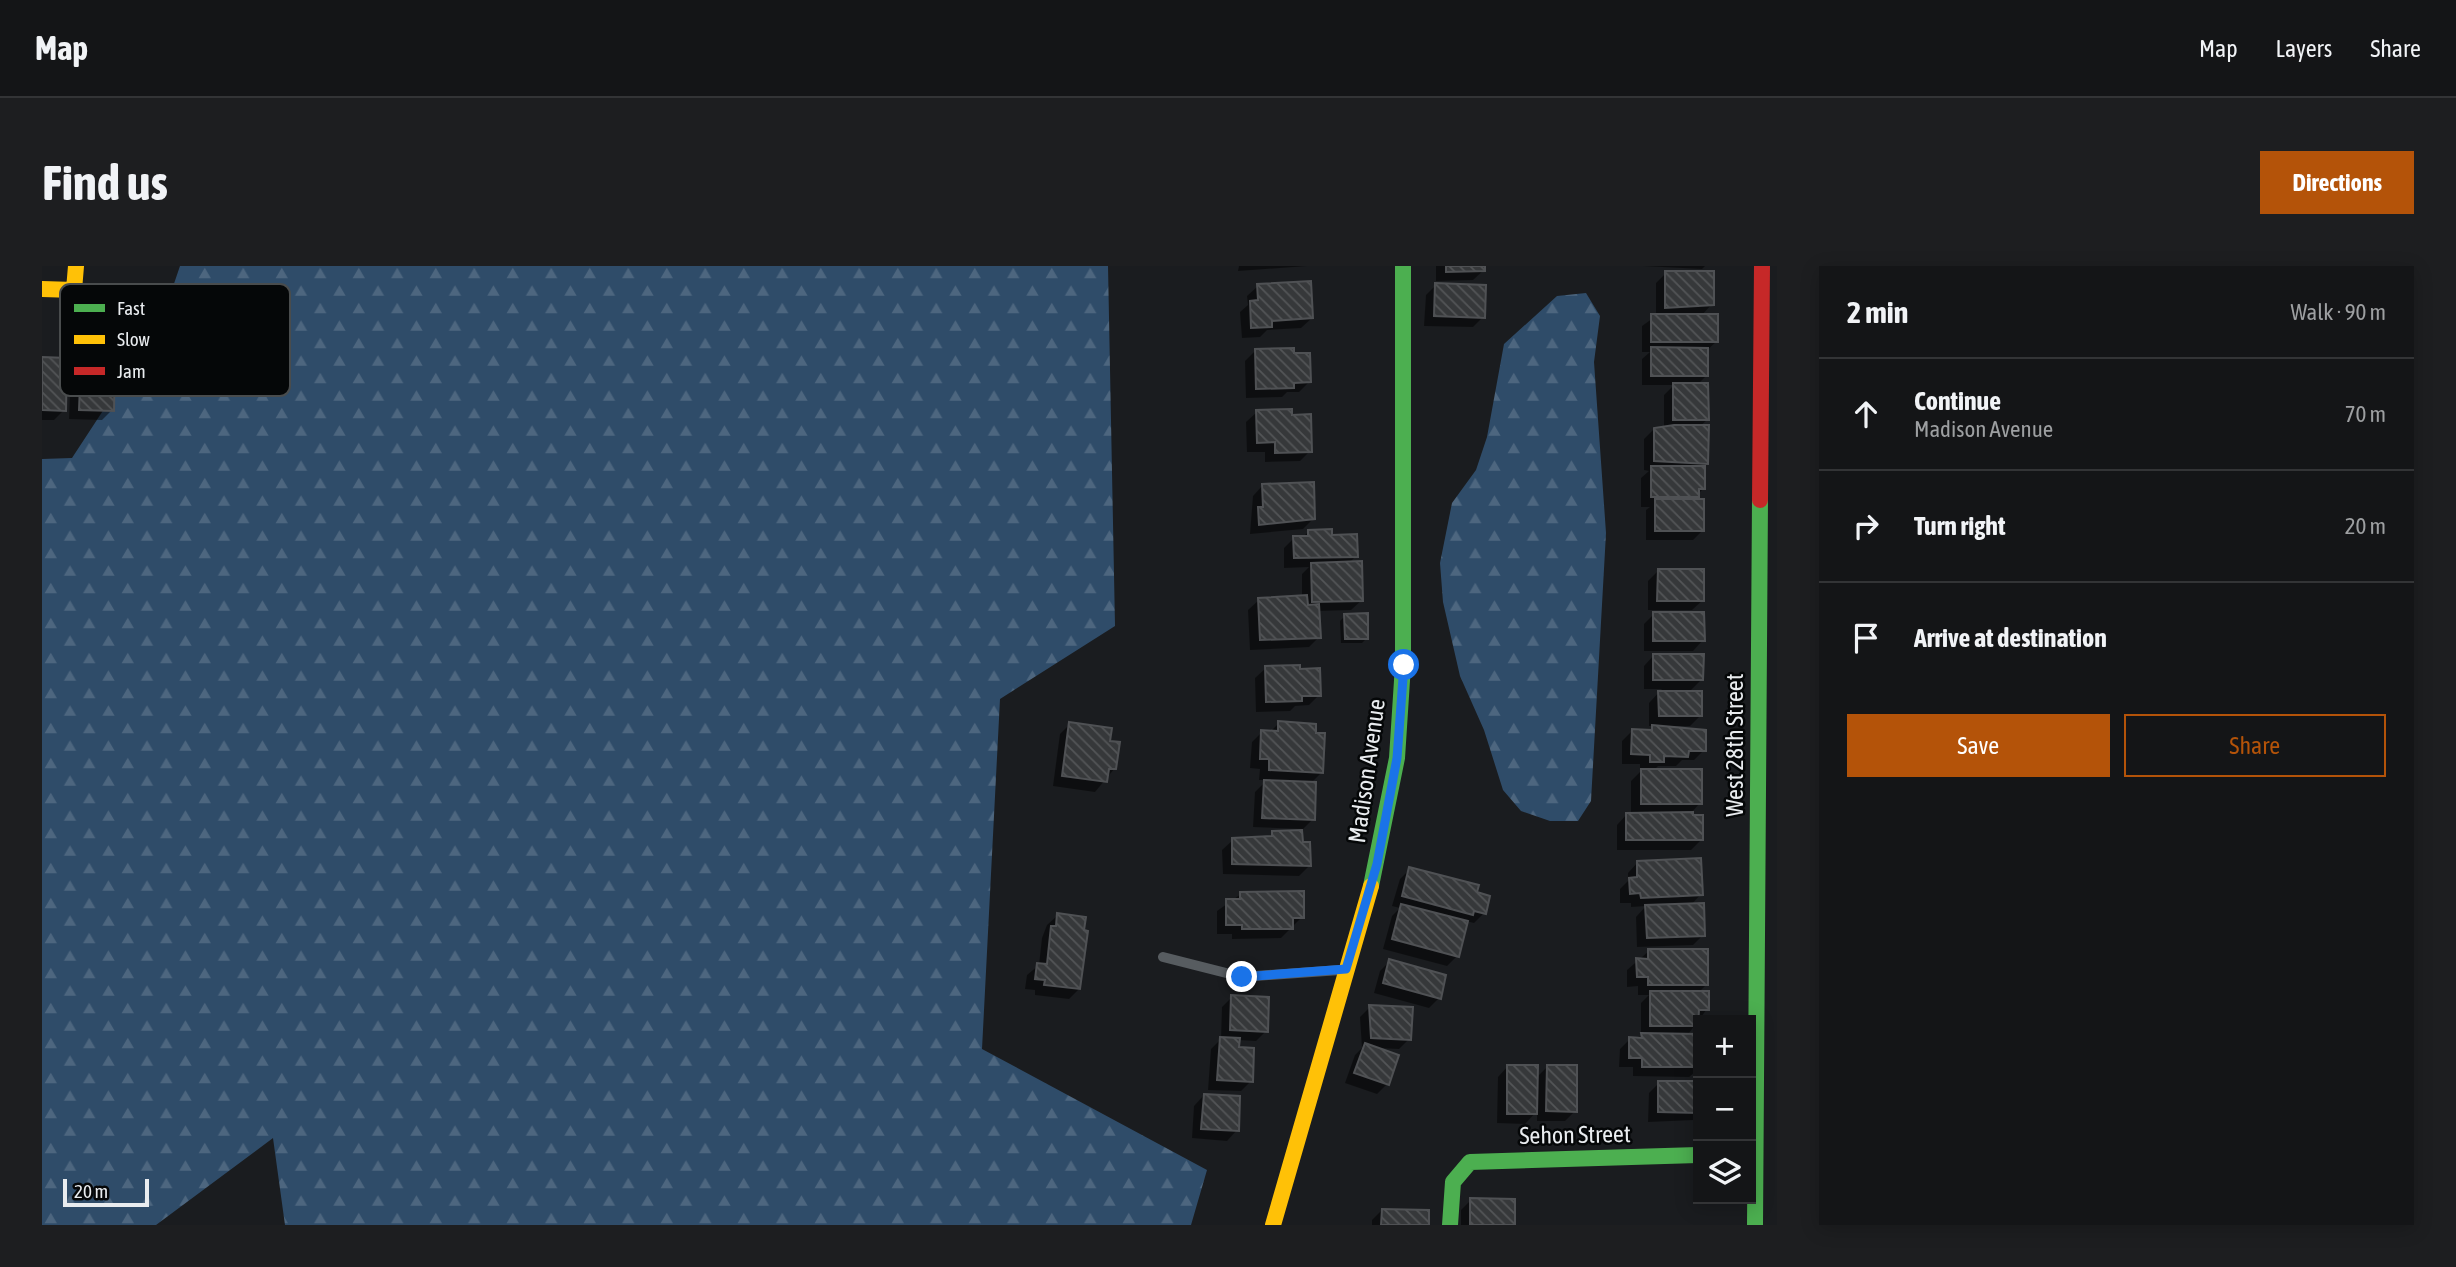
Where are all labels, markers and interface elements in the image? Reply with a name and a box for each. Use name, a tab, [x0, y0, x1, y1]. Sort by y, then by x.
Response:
text: Map	[35, 29, 88, 67]
text: Map	[2199, 35, 2238, 62]
text: Layers	[2276, 35, 2332, 62]
text: Share	[2370, 35, 2421, 62]
button: Directions	[2260, 151, 2414, 214]
text: Find us	[42, 154, 168, 210]
legend	[60, 284, 290, 396]
text: 2 min	[1847, 295, 1908, 329]
text: Fast	[117, 297, 145, 319]
text: Walk · 90 m	[2291, 299, 2386, 325]
text: Slow	[117, 328, 151, 350]
text: Jam	[117, 360, 146, 382]
text: Continue	[1914, 386, 2001, 416]
icon: ahead	[1847, 395, 1885, 433]
text: 70 m	[2345, 401, 2386, 427]
text: Madison Avenue	[1914, 416, 2053, 442]
icon: right	[1847, 507, 1885, 545]
text: Turn right	[1914, 511, 2005, 541]
text: 20 m	[2345, 513, 2386, 539]
icon: arrive	[1847, 619, 1885, 657]
text: Arrive at destination	[1914, 623, 2107, 653]
route start	[1388, 649, 1419, 680]
street label: West 28th Street	[1721, 673, 1748, 817]
street label: Madison Avenue	[1343, 697, 1390, 845]
button: Save	[1847, 714, 2110, 777]
button: Share	[2124, 714, 2386, 777]
route end	[1226, 961, 1257, 992]
map controls	[1693, 1015, 1756, 1204]
button: +	[1693, 1015, 1756, 1078]
button: −	[1693, 1078, 1756, 1141]
street label: Sehon Street	[1519, 1120, 1631, 1149]
button: layers	[1693, 1141, 1756, 1204]
scale bar	[63, 1176, 149, 1208]
text: 20 m	[74, 1180, 108, 1202]

